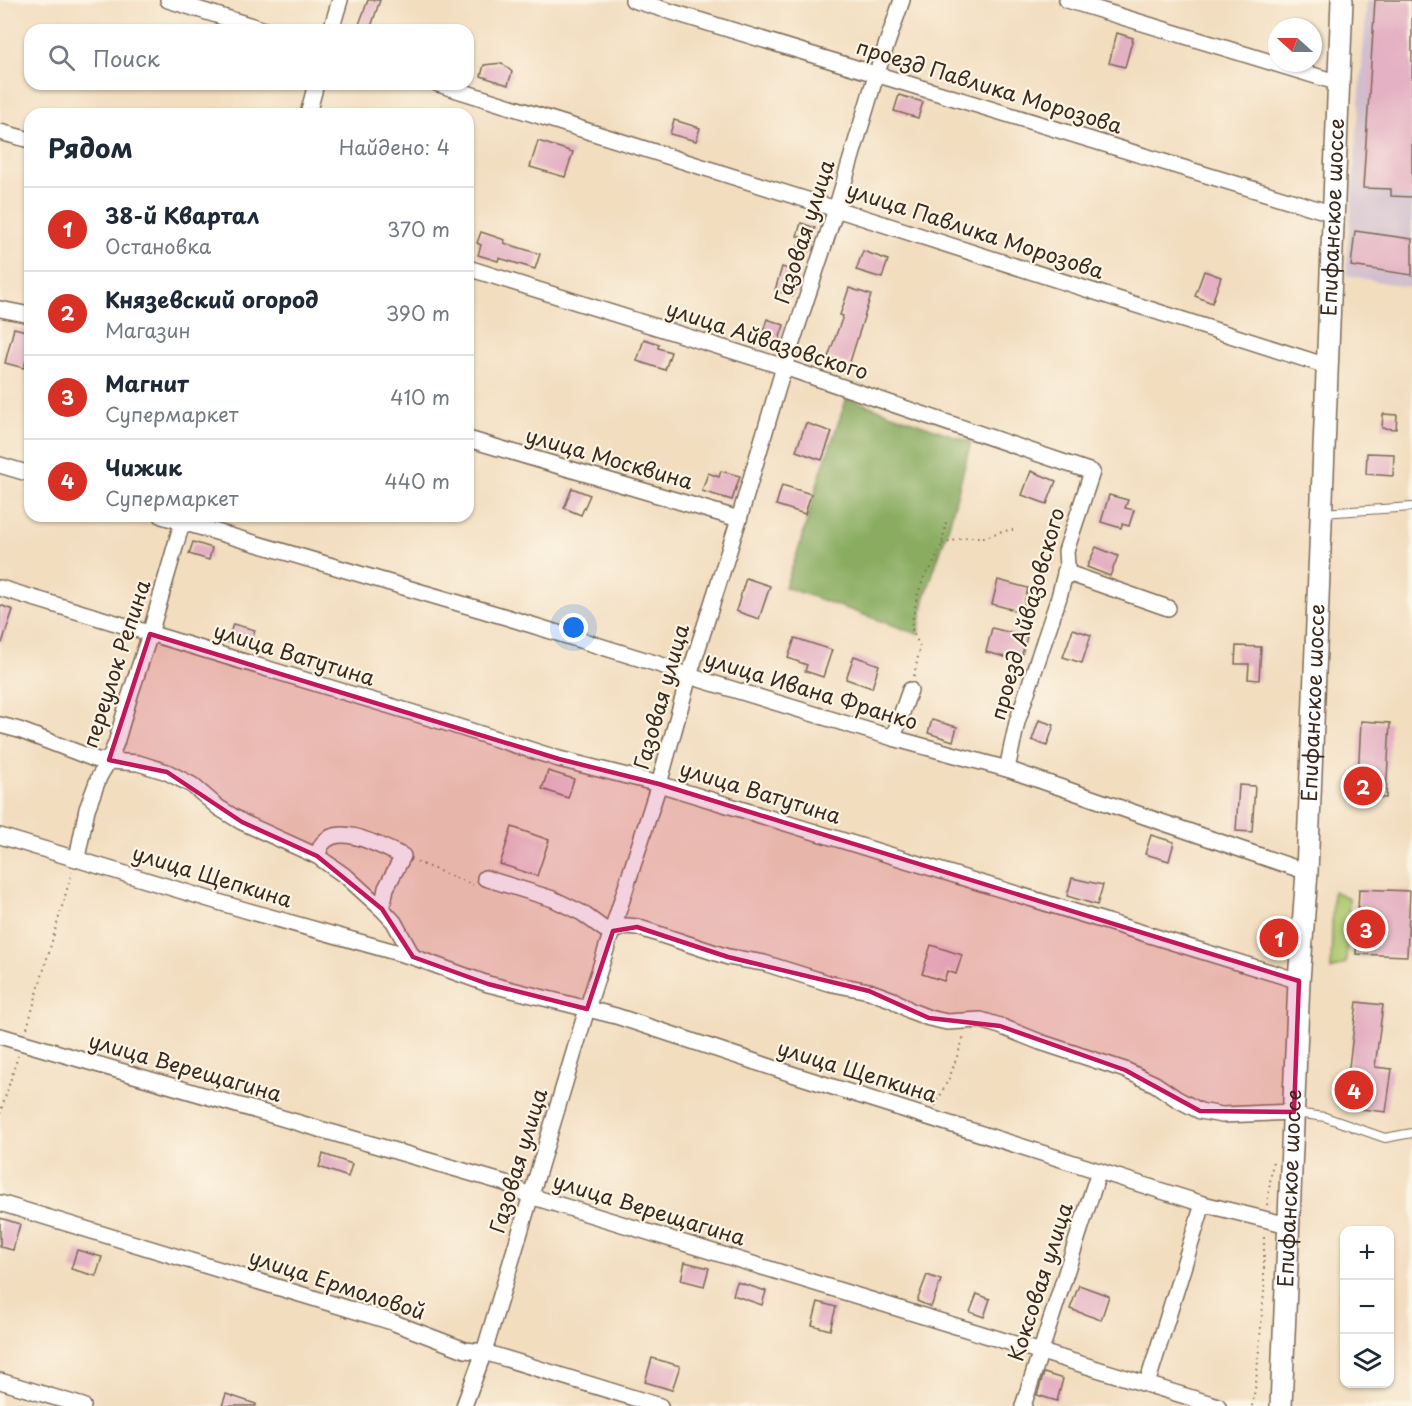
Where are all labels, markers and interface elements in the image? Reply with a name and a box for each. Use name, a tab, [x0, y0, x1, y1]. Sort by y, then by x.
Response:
north arrow	[1268, 18, 1322, 72]
search box	[24, 24, 474, 90]
street label: проезд Павлика Морозова	[853, 29, 1126, 141]
icon: search	[45, 41, 78, 74]
text: Поиск	[93, 41, 160, 74]
street label: Епифанское шоссе	[1311, 118, 1351, 317]
text: Рядом	[48, 128, 133, 167]
text: Найдено: 4	[339, 132, 450, 162]
street label: Газовая улица	[765, 154, 842, 308]
street label: улица Павлика Морозова	[843, 172, 1108, 286]
text: 38-й Квартал	[105, 198, 259, 231]
text: 1	[63, 214, 72, 244]
text: 370 m	[387, 214, 450, 244]
text: Остановка	[105, 231, 211, 261]
text: Князевский огород	[105, 282, 318, 315]
street label: улица Айвазовского	[662, 291, 873, 387]
text: 2	[60, 298, 75, 328]
text: 390 m	[386, 298, 450, 328]
text: Магазин	[105, 315, 191, 345]
text: Магнит	[105, 366, 189, 399]
text: 3	[61, 382, 74, 412]
text: 410 m	[390, 382, 450, 412]
text: Супермаркет	[105, 399, 238, 429]
street label: улица Москвина	[522, 418, 698, 497]
text: Чижик	[105, 450, 182, 483]
text: 4	[61, 466, 74, 496]
text: 440 m	[385, 466, 450, 496]
text: Супермаркет	[105, 483, 238, 513]
street label: проезд Айвазовского	[980, 503, 1072, 723]
street label: переулок Репина	[73, 574, 158, 752]
street label: Епифанское шоссе	[1292, 603, 1332, 802]
street label: улица Ватутина	[210, 613, 380, 693]
your location	[559, 613, 588, 642]
street label: Газовая улица	[624, 619, 696, 773]
street label: улица Ивана Франко	[701, 641, 922, 737]
street label: улица Ватутина	[676, 751, 846, 831]
pin: 2	[1344, 764, 1382, 808]
street label: улица Щепкина	[129, 836, 297, 915]
pin: 3	[1346, 906, 1386, 952]
pin: 1	[1260, 916, 1298, 960]
street label: улица Верещагина	[85, 1023, 287, 1109]
street label: улица Щепкина	[774, 1031, 942, 1110]
pin: 4	[1334, 1068, 1374, 1112]
street label: Газовая улица	[480, 1083, 555, 1237]
street label: Епифанское шоссе	[1268, 1089, 1308, 1288]
street label: улица Верещагина	[549, 1164, 750, 1253]
street label: Коксовая улица	[998, 1197, 1080, 1365]
map controls	[1340, 1226, 1394, 1388]
button: +	[1340, 1226, 1394, 1280]
street label: улица Ермоловой	[245, 1240, 430, 1327]
button: −	[1340, 1280, 1394, 1334]
button: layers	[1340, 1334, 1394, 1388]

